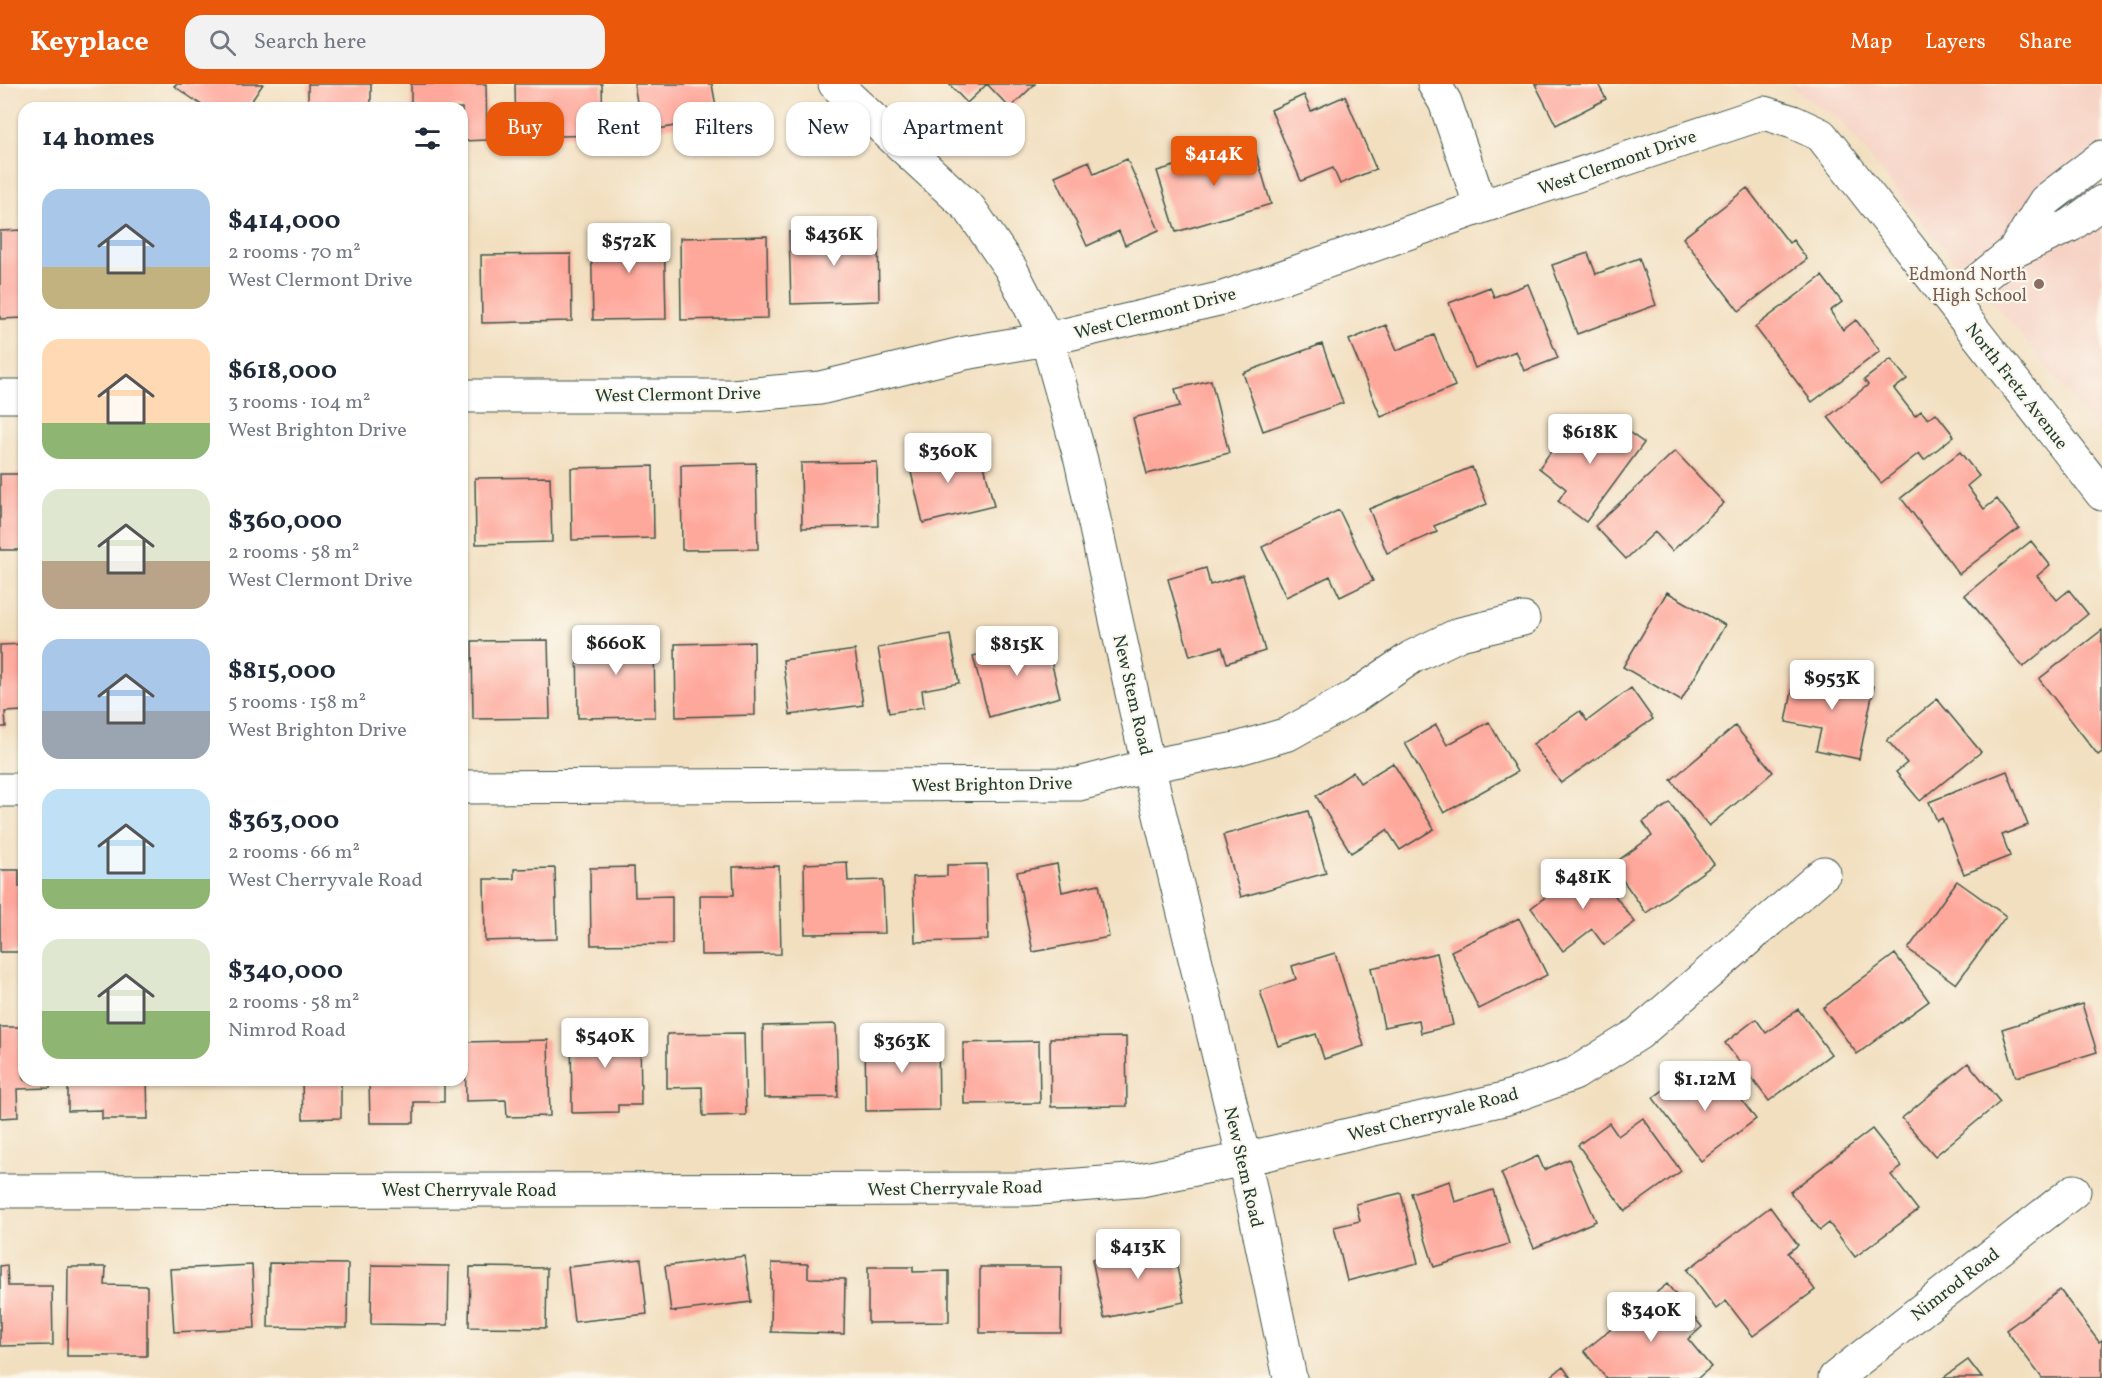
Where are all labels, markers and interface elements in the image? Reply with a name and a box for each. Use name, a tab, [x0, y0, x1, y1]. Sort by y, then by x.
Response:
search box	[185, 15, 605, 69]
text: Keyplace	[30, 23, 149, 62]
icon: search	[206, 26, 239, 59]
text: Search here	[254, 27, 366, 58]
text: Map	[1850, 28, 1892, 57]
text: Layers	[1925, 28, 1986, 57]
text: Share	[2019, 28, 2072, 57]
chip: Buy	[486, 102, 564, 156]
chip: Rent	[576, 102, 661, 156]
chip: Filters	[673, 102, 774, 156]
chip: New	[786, 102, 870, 156]
chip: Apartment	[882, 102, 1025, 156]
text: 14 homes	[42, 120, 155, 156]
icon: filters	[411, 122, 444, 155]
street label: West Clermont Drive	[1535, 125, 1700, 202]
pin: $414K	[1172, 136, 1256, 187]
text: $414K	[1185, 141, 1243, 169]
text: $414,000	[228, 203, 341, 239]
icon: home	[90, 213, 162, 285]
pin: $436K	[792, 216, 876, 267]
text: $436K	[805, 221, 863, 249]
pin: $572K	[587, 223, 671, 274]
text: $572K	[601, 228, 657, 256]
text: 2 rooms · 70 m²	[228, 239, 361, 267]
place label: Edmond North High School	[1909, 263, 2027, 309]
text: West Clermont Drive	[228, 267, 413, 295]
marker: Edmond North High School	[2032, 277, 2046, 291]
street label: West Clermont Drive	[1072, 282, 1239, 347]
street label: North Fretz Avenue	[1958, 318, 2073, 456]
text: $618,000	[228, 353, 337, 389]
icon: home	[90, 363, 162, 435]
street label: West Clermont Drive	[595, 382, 761, 409]
text: 3 rooms · 104 m²	[228, 389, 370, 417]
pin: $618K	[1548, 414, 1632, 465]
text: West Brighton Drive	[228, 417, 407, 445]
text: $618K	[1562, 419, 1618, 447]
pin: $360K	[906, 433, 990, 484]
text: $360K	[918, 438, 978, 466]
text: $360,000	[228, 503, 342, 539]
icon: home	[90, 513, 162, 585]
text: 2 rooms · 58 m²	[228, 539, 359, 567]
text: West Clermont Drive	[228, 567, 413, 595]
pin: $660K	[574, 625, 658, 676]
pin: $815K	[975, 626, 1059, 677]
text: $660K	[586, 630, 646, 658]
text: $815K	[990, 631, 1044, 659]
street label: New Stem Road	[1105, 632, 1158, 758]
text: $815,000	[228, 653, 336, 689]
pin: $953K	[1790, 660, 1874, 711]
icon: home	[90, 663, 162, 735]
text: $953K	[1804, 665, 1860, 693]
text: 5 rooms · 158 m²	[228, 689, 366, 717]
text: West Brighton Drive	[228, 717, 407, 745]
street label: West Brighton Drive	[911, 772, 1073, 799]
text: $363,000	[228, 803, 339, 839]
icon: home	[90, 813, 162, 885]
text: 2 rooms · 66 m²	[228, 839, 360, 867]
pin: $481K	[1541, 859, 1625, 910]
text: $481K	[1555, 864, 1611, 892]
text: West Cherryvale Road	[228, 867, 423, 895]
text: $340,000	[228, 953, 343, 989]
icon: home	[90, 963, 162, 1035]
text: 2 rooms · 58 m²	[228, 989, 359, 1017]
text: Nimrod Road	[228, 1017, 346, 1045]
pin: $540K	[563, 1018, 647, 1069]
text: $540K	[575, 1023, 635, 1051]
pin: $363K	[860, 1023, 944, 1074]
text: $363K	[874, 1028, 930, 1056]
pin: $1.12M	[1656, 1061, 1754, 1112]
text: $1.12M	[1674, 1066, 1736, 1094]
street label: West Cherryvale Road	[1345, 1082, 1521, 1149]
street label: New Stem Road	[1216, 1104, 1269, 1230]
street label: West Cherryvale Road	[867, 1175, 1043, 1204]
street label: West Cherryvale Road	[381, 1179, 557, 1204]
pin: $413K	[1096, 1229, 1180, 1280]
text: $413K	[1110, 1234, 1166, 1262]
street label: Nimrod Road	[1906, 1243, 2005, 1328]
pin: $340K	[1609, 1292, 1693, 1343]
text: $340K	[1621, 1297, 1681, 1325]

